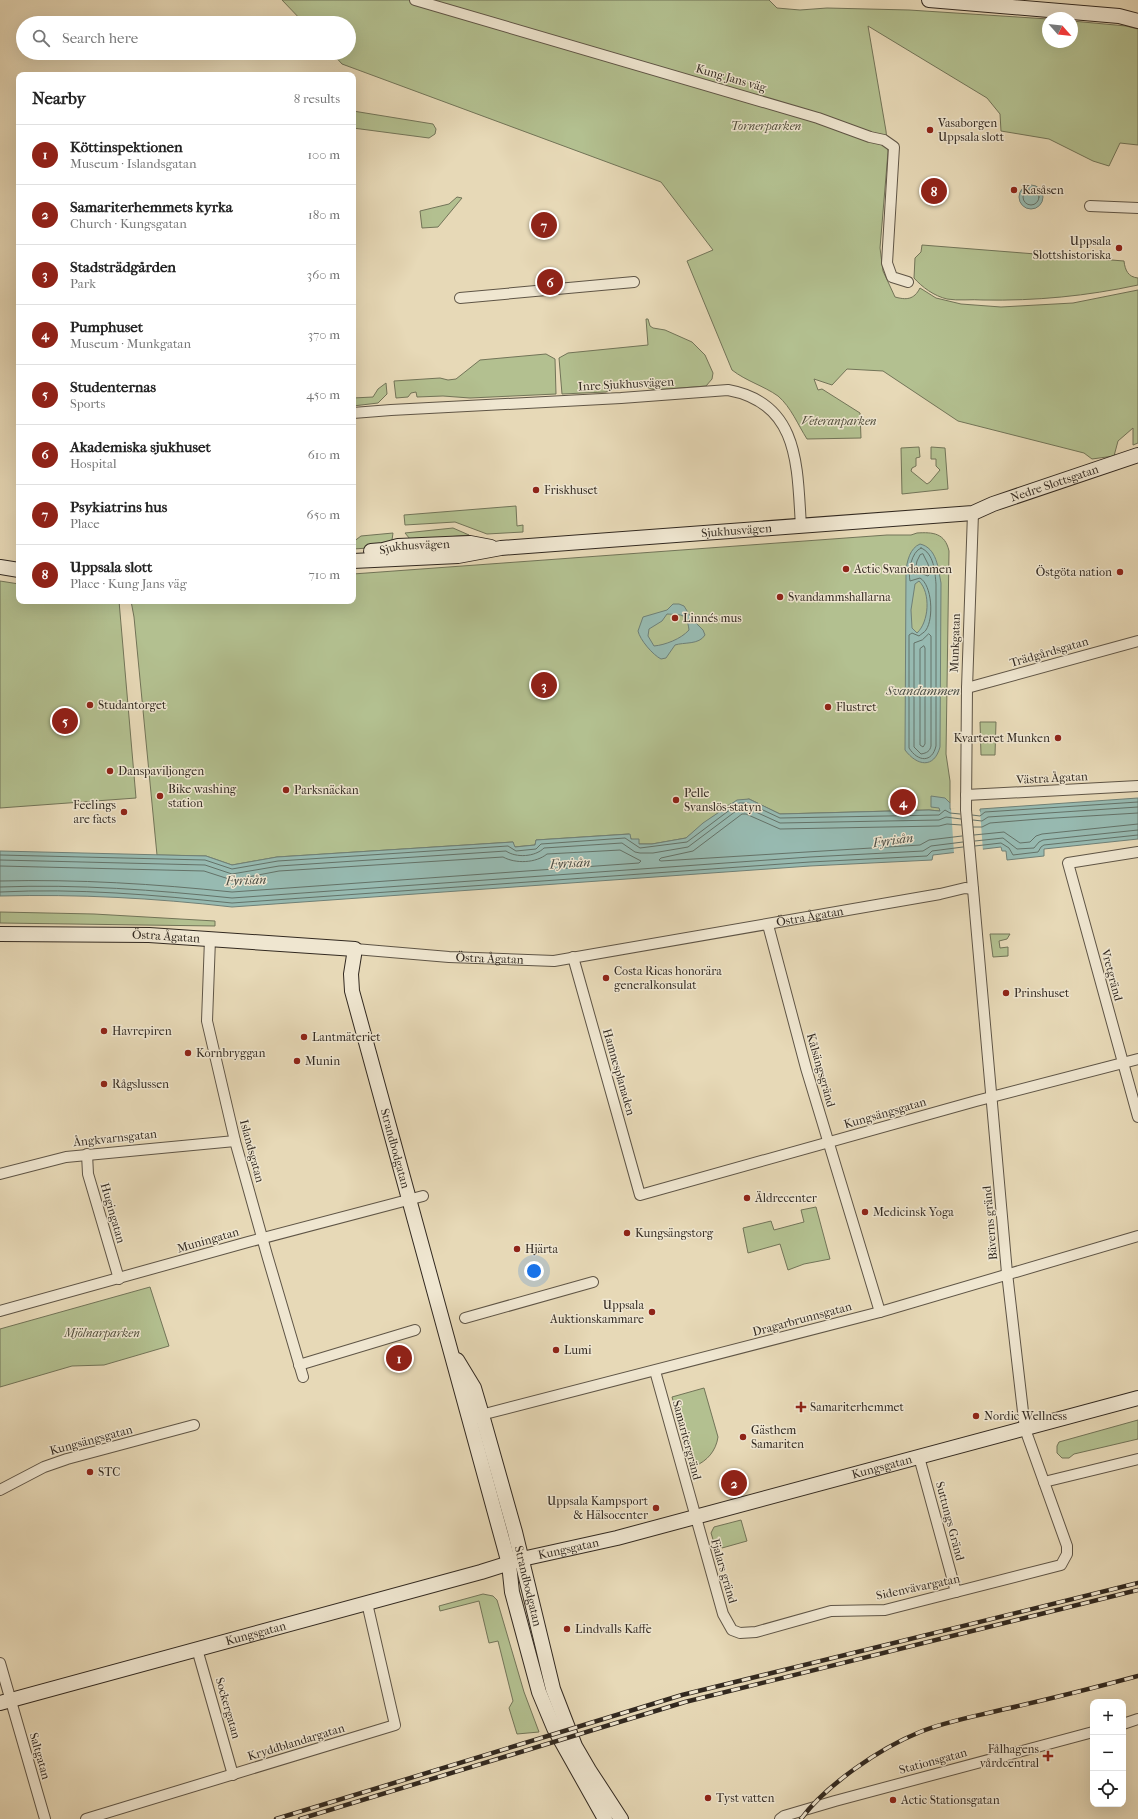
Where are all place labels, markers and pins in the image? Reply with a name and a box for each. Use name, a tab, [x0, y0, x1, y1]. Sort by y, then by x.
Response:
place label: Vasaborgen Uppsala slott	[937, 116, 1005, 144]
marker: Vasaborgen Uppsala slott	[925, 125, 935, 135]
pin: 8	[921, 176, 947, 206]
place label: Kasåsen	[1022, 183, 1064, 197]
marker: Kasåsen	[1009, 185, 1019, 195]
pin: 7	[531, 210, 557, 240]
place label: Uppsala Slottshistoriska	[1033, 234, 1111, 262]
marker: Uppsala Slottshistoriska	[1114, 243, 1124, 253]
pin: 6	[537, 267, 563, 297]
place label: Friskhuset	[544, 483, 598, 497]
marker: Friskhuset	[531, 485, 541, 495]
place label: Actic Svandammen	[853, 562, 952, 576]
marker: Actic Svandammen	[841, 564, 851, 574]
place label: Östgöta nation	[1036, 564, 1112, 579]
marker: Östgöta nation	[1115, 567, 1125, 577]
place label: Svandammshallarna	[788, 590, 891, 604]
marker: Svandammshallarna	[775, 592, 785, 602]
place label: Linnés mus	[683, 611, 742, 625]
marker: Linnés mus	[670, 613, 680, 623]
pin: 3	[531, 670, 557, 700]
place label: Studantorget	[98, 698, 167, 712]
marker: Studantorget	[85, 700, 95, 710]
place label: Flustret	[836, 700, 877, 714]
marker: Flustret	[823, 702, 833, 712]
pin: 5	[52, 706, 78, 736]
place label: Kvarteret Munken	[954, 731, 1050, 745]
marker: Kvarteret Munken	[1053, 733, 1063, 743]
place label: Danspaviljongen	[118, 764, 204, 778]
marker: Danspaviljongen	[105, 766, 115, 776]
place label: Bike washing station	[168, 782, 237, 810]
place label: Parksnäckan	[294, 783, 359, 797]
marker: Parksnäckan	[281, 785, 291, 795]
place label: Pelle Svanslös-statyn	[684, 786, 762, 814]
pin: 4	[890, 787, 916, 817]
marker: Bike washing station	[155, 791, 165, 801]
marker: Pelle Svanslös-statyn	[671, 795, 681, 805]
place label: Feelings are facts	[73, 798, 117, 826]
marker: Feelings are facts	[119, 807, 129, 817]
place label: Costa Ricas honorära generalkonsulat	[614, 964, 722, 992]
marker: Costa Ricas honorära generalkonsulat	[601, 973, 611, 983]
place label: Prinshuset	[1014, 986, 1070, 1000]
marker: Prinshuset	[1001, 988, 1011, 998]
place label: Havrepiren	[112, 1024, 172, 1038]
marker: Havrepiren	[99, 1026, 109, 1036]
place label: Lantmäteriet	[312, 1030, 381, 1044]
marker: Lantmäteriet	[299, 1032, 309, 1042]
place label: Kornbryggan	[196, 1046, 265, 1060]
marker: Kornbryggan	[183, 1048, 193, 1058]
place label: Munin	[305, 1054, 340, 1068]
marker: Munin	[292, 1056, 302, 1066]
place label: Rågslussen	[112, 1077, 169, 1091]
marker: Rågslussen	[99, 1079, 109, 1089]
place label: Äldrecenter	[754, 1190, 818, 1205]
marker: Äldrecenter	[742, 1193, 752, 1203]
place label: Medicinsk Yoga	[873, 1205, 954, 1219]
marker: Medicinsk Yoga	[860, 1207, 870, 1217]
place label: Kungsängstorg	[635, 1226, 714, 1240]
marker: Kungsängstorg	[622, 1228, 632, 1238]
place label: Hjärta	[525, 1242, 559, 1256]
marker: Hjärta	[512, 1244, 522, 1254]
place label: Uppsala Auktionskammare	[549, 1298, 644, 1326]
marker: Uppsala Auktionskammare	[647, 1307, 657, 1317]
pin: 1	[386, 1343, 412, 1373]
place label: Lumi	[564, 1343, 592, 1357]
marker: Lumi	[551, 1345, 561, 1355]
place label: Samariterhemmet	[810, 1400, 905, 1414]
marker: Samariterhemmet	[795, 1401, 807, 1413]
place label: Nordic Wellness	[984, 1409, 1067, 1423]
marker: Nordic Wellness	[971, 1411, 981, 1421]
place label: Gästhem Samariten	[751, 1423, 804, 1451]
marker: Gästhem Samariten	[738, 1432, 748, 1442]
place label: STC	[98, 1465, 120, 1479]
marker: STC	[85, 1467, 95, 1477]
pin: 2	[721, 1468, 747, 1498]
place label: Uppsala Kampsport & Hälsocenter	[547, 1494, 649, 1522]
marker: Uppsala Kampsport & Hälsocenter	[651, 1503, 661, 1513]
place label: Lindvalls Kaffe	[575, 1622, 652, 1636]
marker: Lindvalls Kaffe	[562, 1624, 572, 1634]
place label: Fålhagens vårdcentral	[980, 1742, 1040, 1770]
marker: Fålhagens vårdcentral	[1042, 1750, 1054, 1762]
place label: Tyst vatten	[716, 1791, 774, 1805]
marker: Tyst vatten	[703, 1793, 713, 1803]
place label: Actic Stationsgatan	[900, 1793, 1000, 1807]
marker: Actic Stationsgatan	[888, 1795, 898, 1805]

